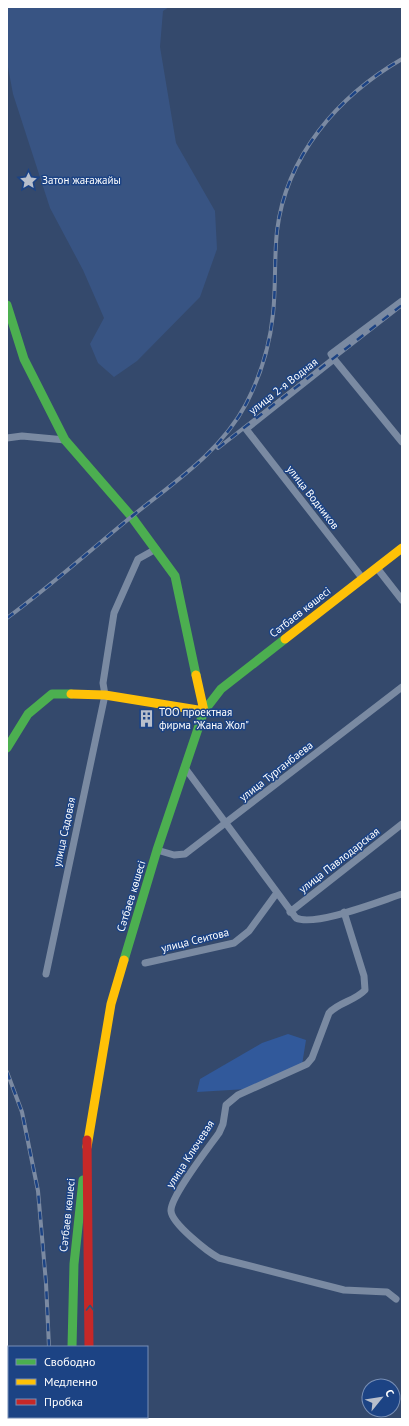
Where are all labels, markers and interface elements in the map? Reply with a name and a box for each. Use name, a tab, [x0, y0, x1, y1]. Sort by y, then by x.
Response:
place icon: Затон жағажайы	[19, 170, 39, 190]
place label: Затон жағажайы	[42, 173, 121, 187]
street label: улица 2-я Водная	[246, 355, 320, 417]
street label: улица Водников	[284, 462, 342, 532]
street label: Сәтбаев көшесі	[267, 584, 333, 640]
place label: ТОО проектная фирма "Жана Жол"	[159, 705, 249, 732]
building icon: ТОО проектная фирма "Жана Жол"	[136, 708, 156, 728]
street label: улица Турганбаева	[236, 738, 316, 804]
street label: улица Садовая	[50, 796, 78, 868]
street label: улица Павлодарская	[296, 824, 382, 896]
street label: Сәтбаев көшесі	[113, 859, 149, 933]
street label: улица Сеитова	[160, 925, 230, 955]
street label: улица Ключевая	[163, 1117, 217, 1191]
street label: Сәтбаев көшесі	[56, 1177, 78, 1252]
one-way arrow	[86, 1305, 94, 1311]
legend	[8, 1346, 148, 1418]
text: Свободно	[44, 1354, 95, 1369]
text: Медленно	[44, 1374, 98, 1389]
north arrow	[361, 1378, 401, 1418]
text: С	[382, 1387, 397, 1399]
text: Пробка	[44, 1394, 83, 1409]

